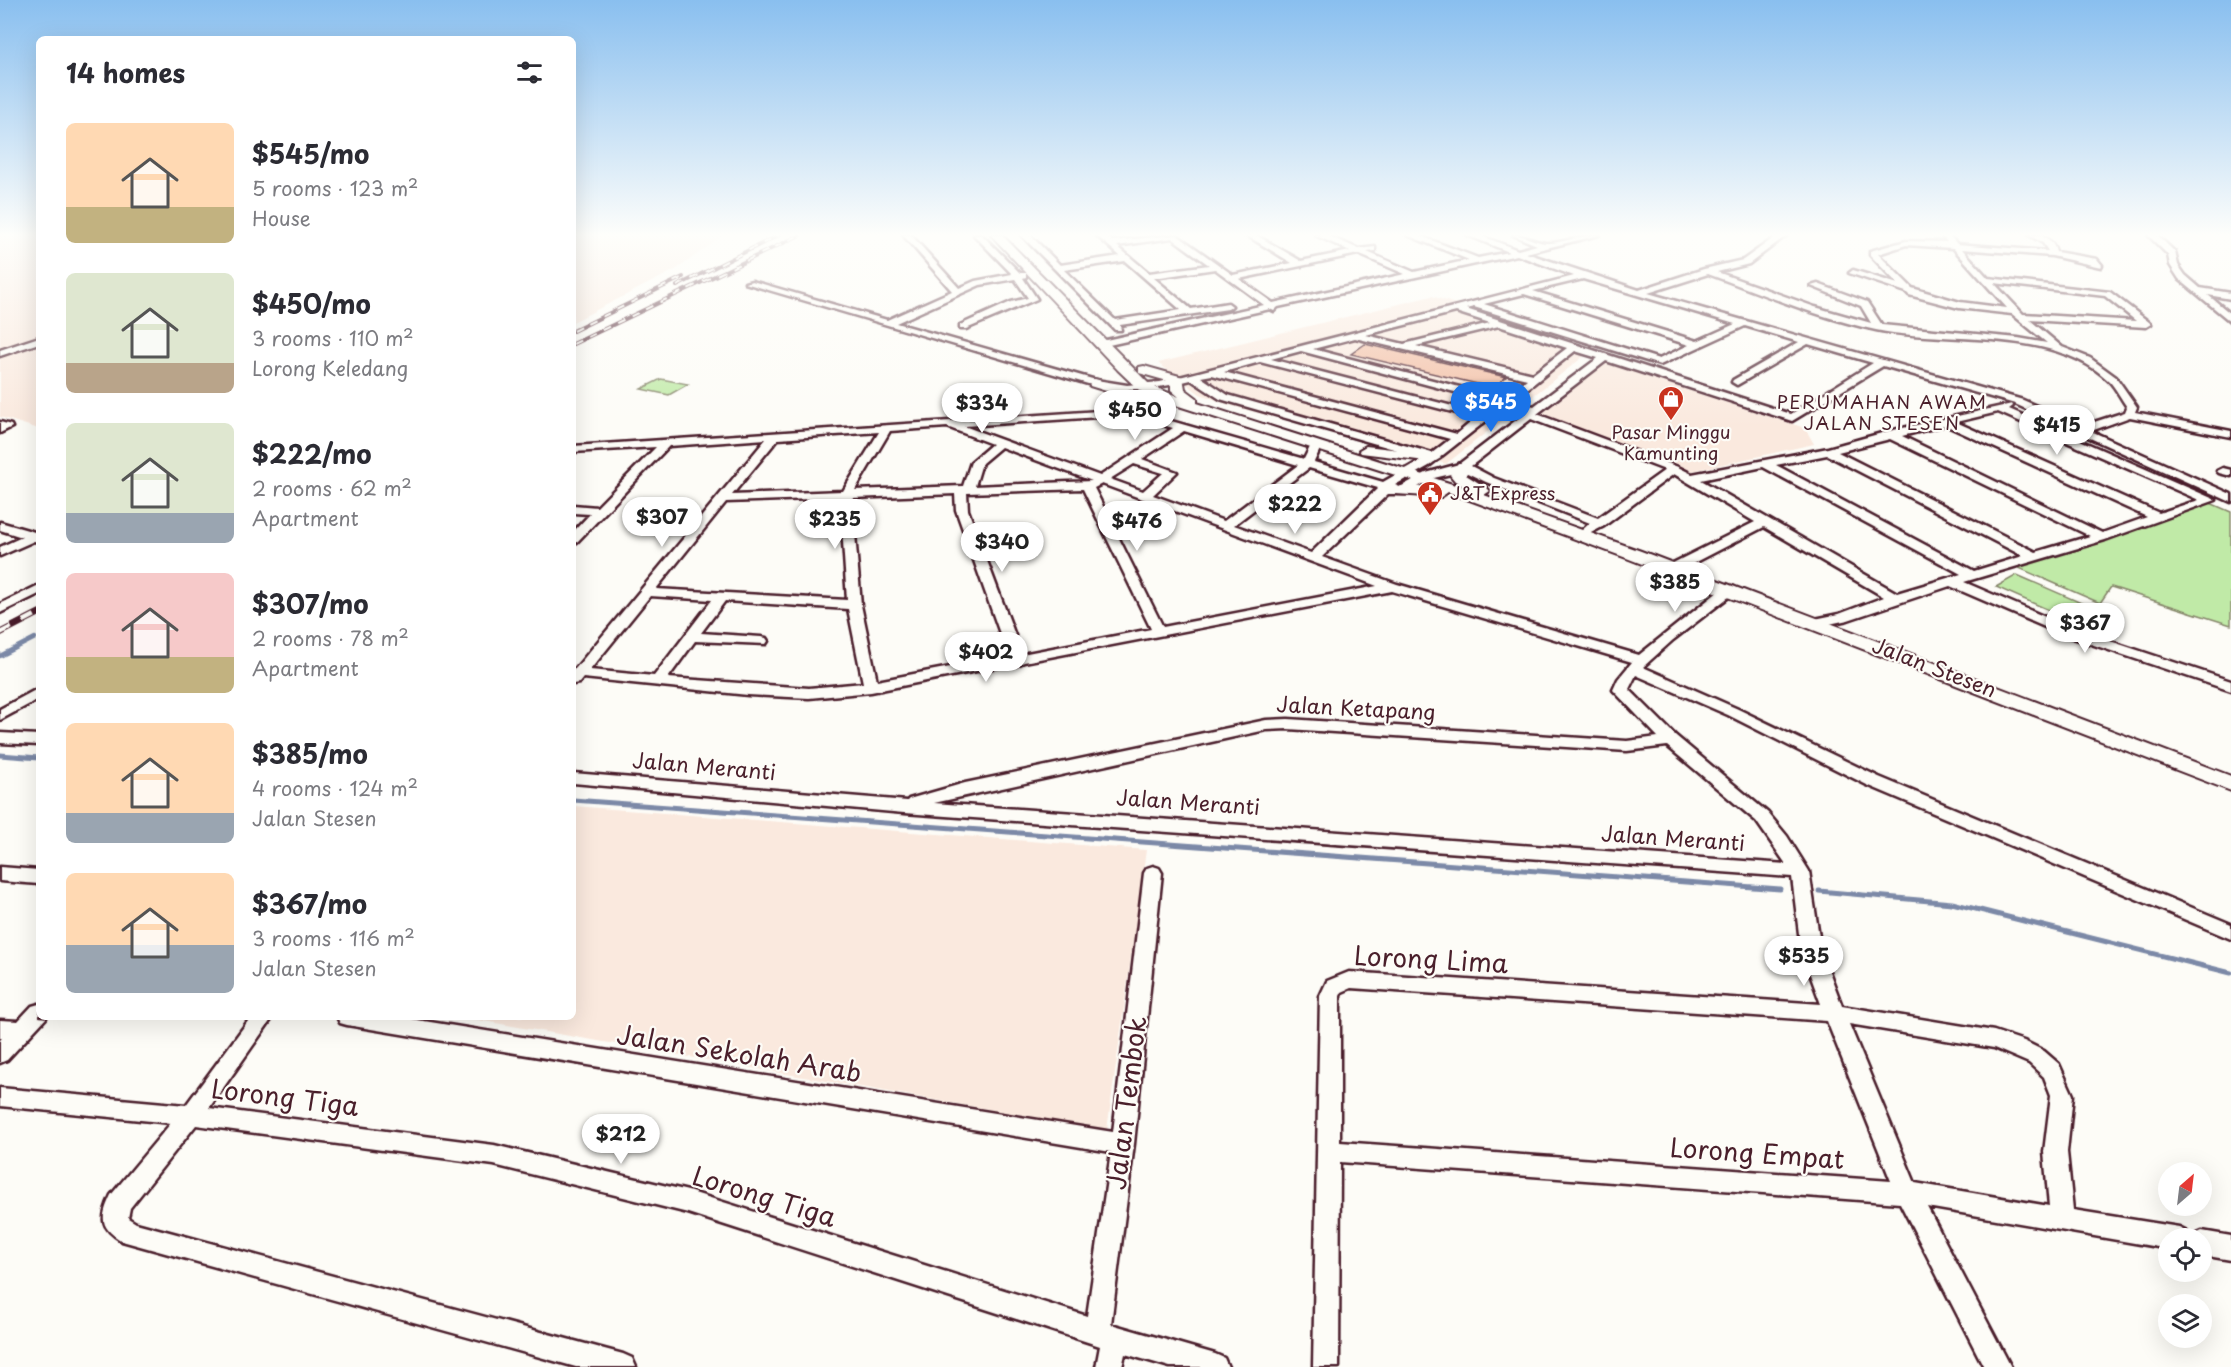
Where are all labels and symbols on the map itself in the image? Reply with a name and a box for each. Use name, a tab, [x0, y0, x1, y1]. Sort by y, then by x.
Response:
pin: $545	[1455, 382, 1527, 433]
pin: $334	[946, 383, 1018, 434]
shop icon: Pasar Minggu Kamunting	[1656, 384, 1686, 422]
district label: PERUMAHAN AWAM JALAN STESEN	[1777, 388, 1987, 436]
pin: $450	[1099, 390, 1171, 441]
pin: $415	[2021, 405, 2093, 456]
place label: Pasar Minggu Kamunting	[1612, 418, 1730, 466]
public building icon: J&T Express	[1415, 479, 1445, 517]
place label: J&T Express	[1450, 479, 1555, 506]
pin: $222	[1259, 484, 1331, 535]
pin: $307	[626, 497, 698, 548]
pin: $235	[799, 499, 871, 550]
pin: $476	[1101, 501, 1173, 552]
pin: $340	[966, 522, 1038, 573]
pin: $385	[1639, 562, 1711, 613]
pin: $367	[2049, 603, 2121, 654]
street label: Jalan Stesen	[1868, 628, 2001, 704]
pin: $402	[950, 632, 1022, 683]
street label: Jalan Ketapang	[1276, 687, 1436, 727]
street label: Jalan Meranti	[631, 743, 777, 787]
street label: Jalan Meranti	[1115, 780, 1261, 822]
street label: Jalan Meranti	[1600, 816, 1746, 858]
street label: Lorong Lima	[1353, 935, 1510, 982]
pin: $535	[1768, 936, 1840, 987]
street label: Jalan Sekolah Arab	[614, 1014, 864, 1091]
street label: Jalan Tembok	[1096, 1014, 1156, 1192]
street label: Lorong Tiga	[209, 1068, 362, 1125]
pin: $212	[585, 1114, 657, 1165]
street label: Lorong Empat	[1669, 1127, 1846, 1178]
street label: Lorong Tiga	[688, 1155, 842, 1236]
north arrow	[2158, 1162, 2212, 1216]

